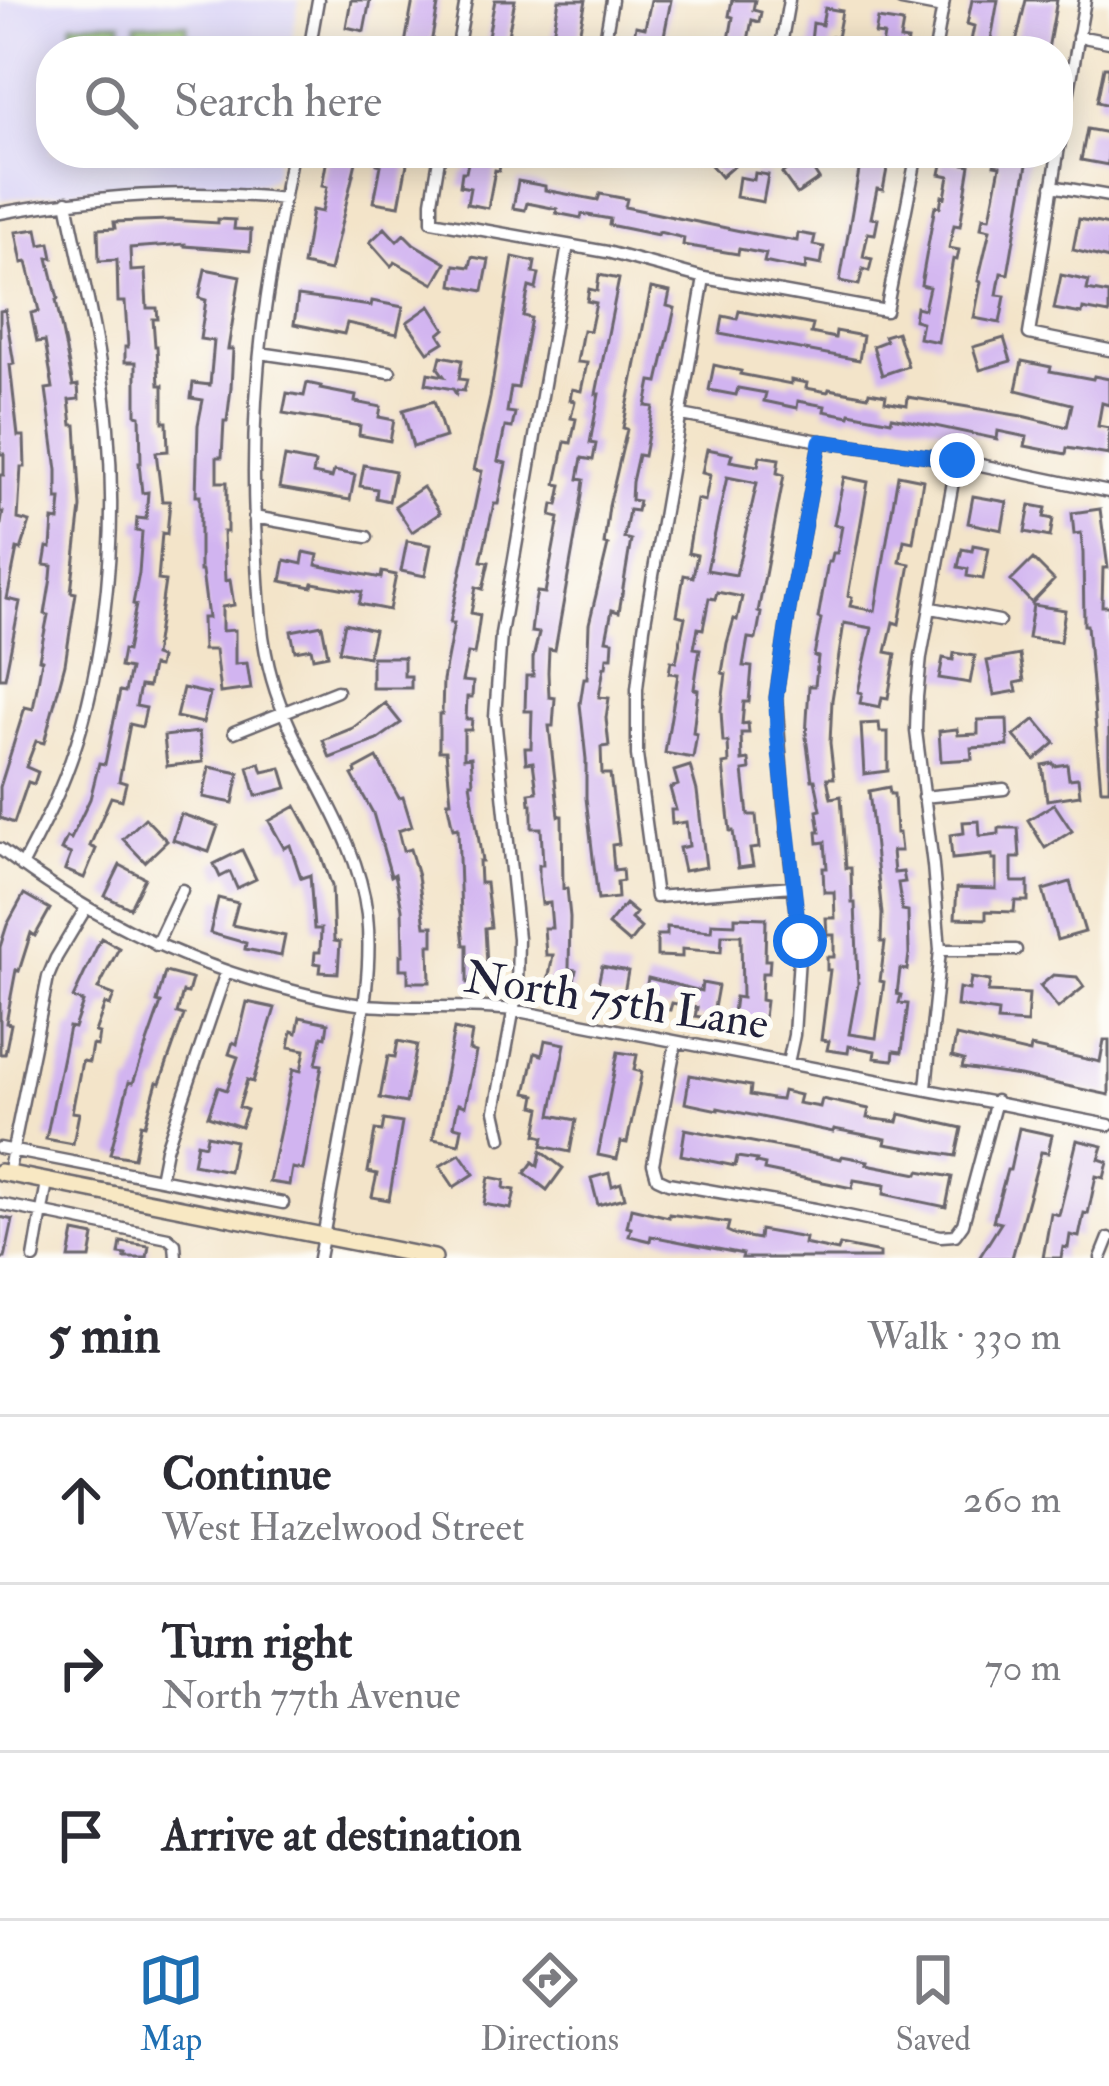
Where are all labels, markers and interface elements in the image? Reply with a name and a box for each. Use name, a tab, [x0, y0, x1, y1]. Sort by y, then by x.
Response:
search box	[36, 36, 1073, 168]
icon: search	[78, 69, 144, 135]
text: Search here	[174, 74, 382, 130]
route end	[930, 433, 984, 487]
route start	[773, 914, 827, 968]
street label: North 75th Lane	[461, 949, 772, 1053]
text: 5 min	[48, 1304, 161, 1368]
text: Walk · 330 m	[868, 1312, 1061, 1361]
text: Continue	[162, 1447, 331, 1503]
icon: ahead	[48, 1467, 114, 1533]
text: 260 m	[963, 1475, 1061, 1524]
text: West Hazelwood Street	[162, 1503, 524, 1552]
text: Turn right	[162, 1615, 352, 1671]
icon: right	[48, 1635, 114, 1701]
text: 70 m	[985, 1643, 1061, 1692]
text: North 77th Avenue	[162, 1671, 461, 1720]
icon: arrive	[48, 1803, 114, 1869]
text: Arrive at destination	[162, 1808, 522, 1864]
tab: Map	[138, 1947, 204, 2060]
tab: Directions	[481, 1947, 619, 2060]
tab: Saved	[895, 1947, 971, 2060]

